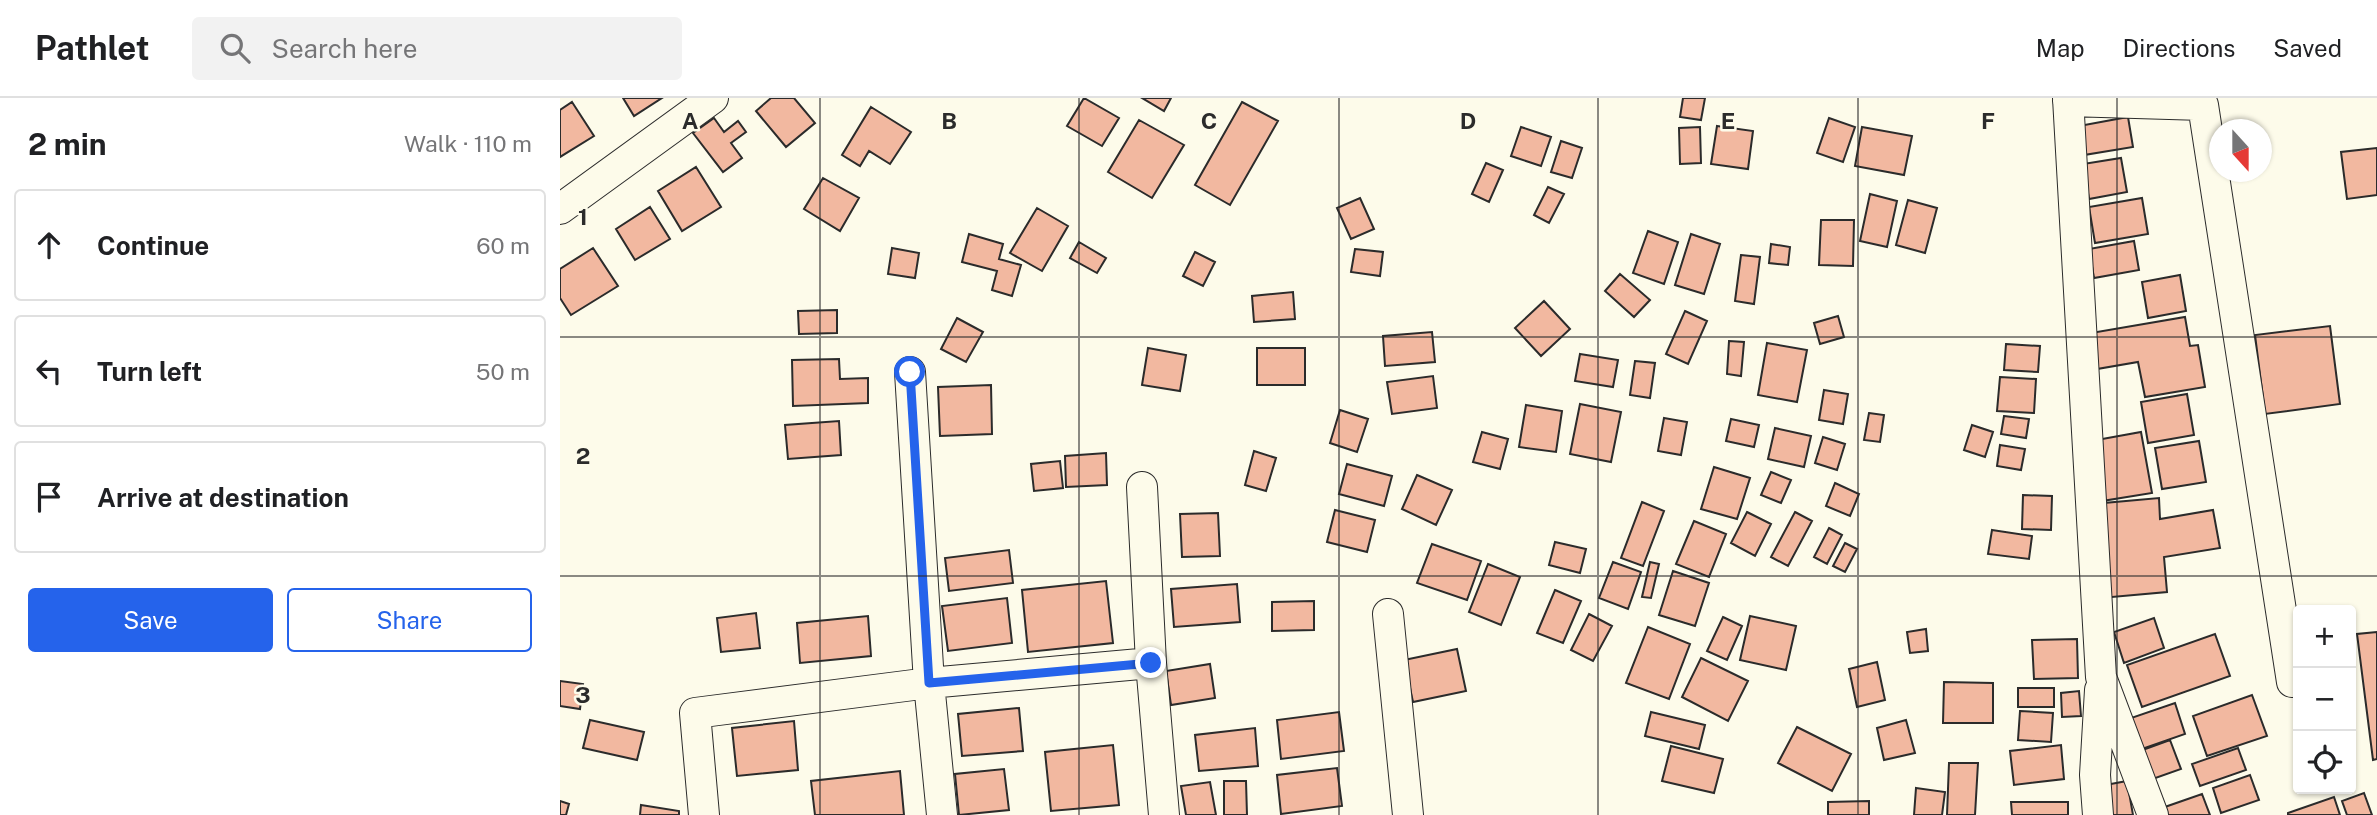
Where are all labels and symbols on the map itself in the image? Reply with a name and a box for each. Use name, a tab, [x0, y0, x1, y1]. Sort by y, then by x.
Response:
text: A	[682, 107, 699, 134]
text: B	[941, 107, 957, 134]
text: C	[1201, 107, 1217, 134]
text: D	[1460, 107, 1476, 134]
text: E	[1721, 107, 1735, 134]
text: F	[1981, 107, 1995, 134]
north arrow	[2209, 119, 2272, 182]
text: 1	[578, 203, 588, 230]
route start	[894, 356, 925, 387]
text: 2	[576, 442, 590, 469]
route end	[1135, 647, 1166, 678]
text: 3	[575, 681, 591, 708]

